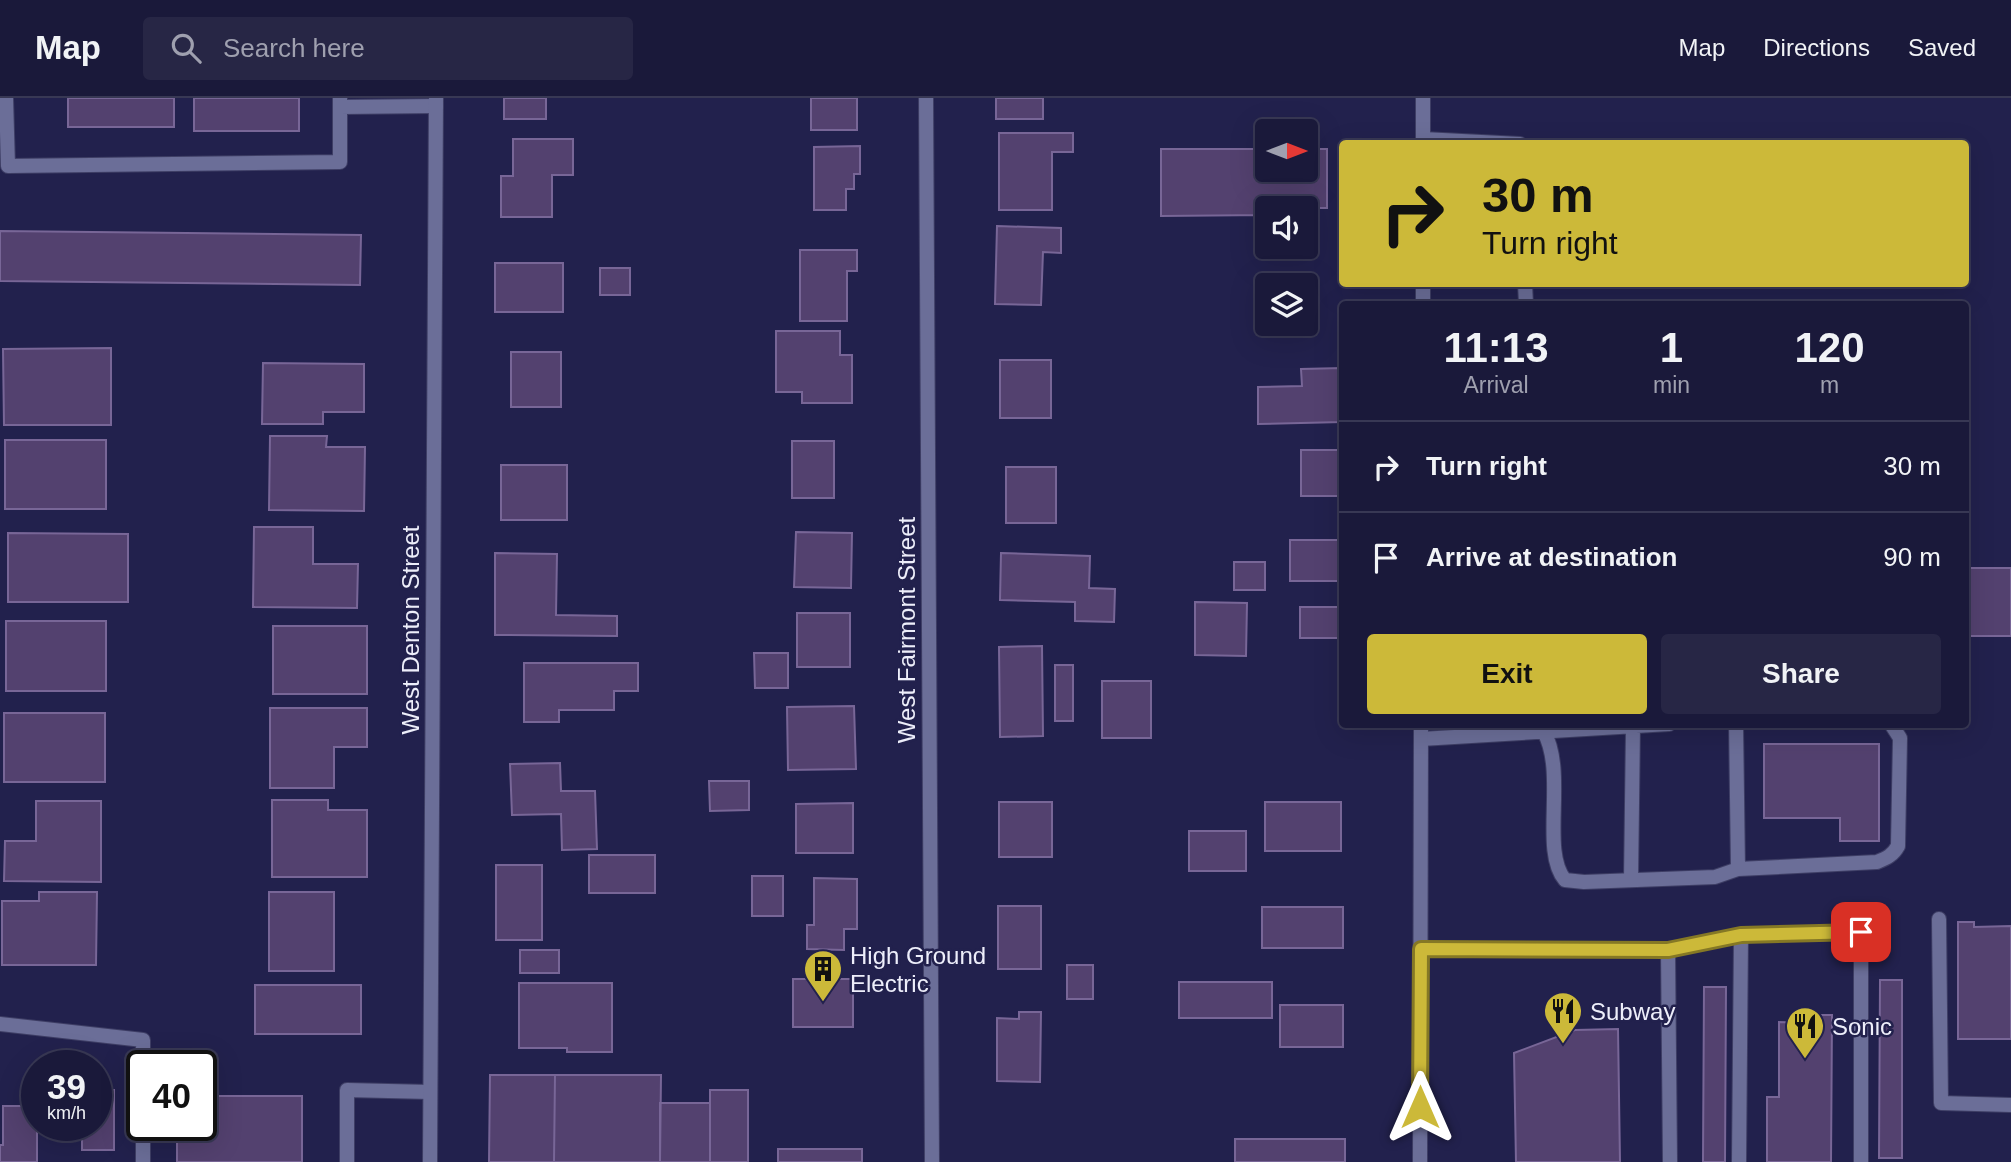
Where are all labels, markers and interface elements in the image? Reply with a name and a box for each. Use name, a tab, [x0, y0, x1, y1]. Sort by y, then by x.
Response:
search box	[143, 17, 633, 80]
text: Map	[35, 29, 101, 66]
icon: search	[167, 29, 205, 67]
text: Search here	[223, 33, 365, 63]
text: Map	[1679, 34, 1725, 61]
text: Directions	[1763, 34, 1870, 61]
text: Saved	[1908, 34, 1976, 61]
north arrow	[1255, 119, 1318, 182]
map controls	[1255, 119, 1318, 336]
icon: right	[1367, 168, 1458, 259]
text: 30 m	[1482, 168, 1594, 222]
button: sound	[1255, 196, 1318, 259]
text: Turn right	[1482, 225, 1618, 261]
button: layers	[1255, 273, 1318, 336]
text: 11:13	[1443, 324, 1549, 371]
text: 1	[1660, 324, 1683, 371]
text: 120	[1794, 324, 1865, 371]
text: Arrival	[1463, 372, 1529, 398]
text: min	[1653, 372, 1690, 398]
text: m	[1820, 372, 1839, 398]
icon: right	[1367, 448, 1405, 486]
text: Turn right	[1426, 451, 1547, 481]
text: 30 m	[1883, 451, 1941, 481]
street label: West Fairmont Street	[893, 517, 920, 743]
street label: West Denton Street	[397, 525, 424, 735]
icon: arrive	[1367, 539, 1405, 577]
text: Arrive at destination	[1426, 542, 1677, 572]
text: 90 m	[1883, 542, 1941, 572]
button: Exit	[1367, 634, 1647, 714]
button: Share	[1661, 634, 1941, 714]
pin	[1831, 902, 1891, 962]
icon: arrive	[1842, 913, 1880, 951]
place label: High Ground Electric	[850, 942, 986, 997]
building icon: High Ground Electric	[802, 948, 844, 1003]
restaurant icon: Subway	[1542, 990, 1584, 1045]
place label: Subway	[1590, 998, 1675, 1025]
restaurant icon: Sonic	[1784, 1005, 1826, 1060]
place label: Sonic	[1832, 1013, 1892, 1040]
speed limit sign: 40	[126, 1050, 217, 1141]
text: 39	[47, 1067, 86, 1106]
position arrow	[1383, 1070, 1457, 1144]
text: km/h	[47, 1103, 86, 1123]

